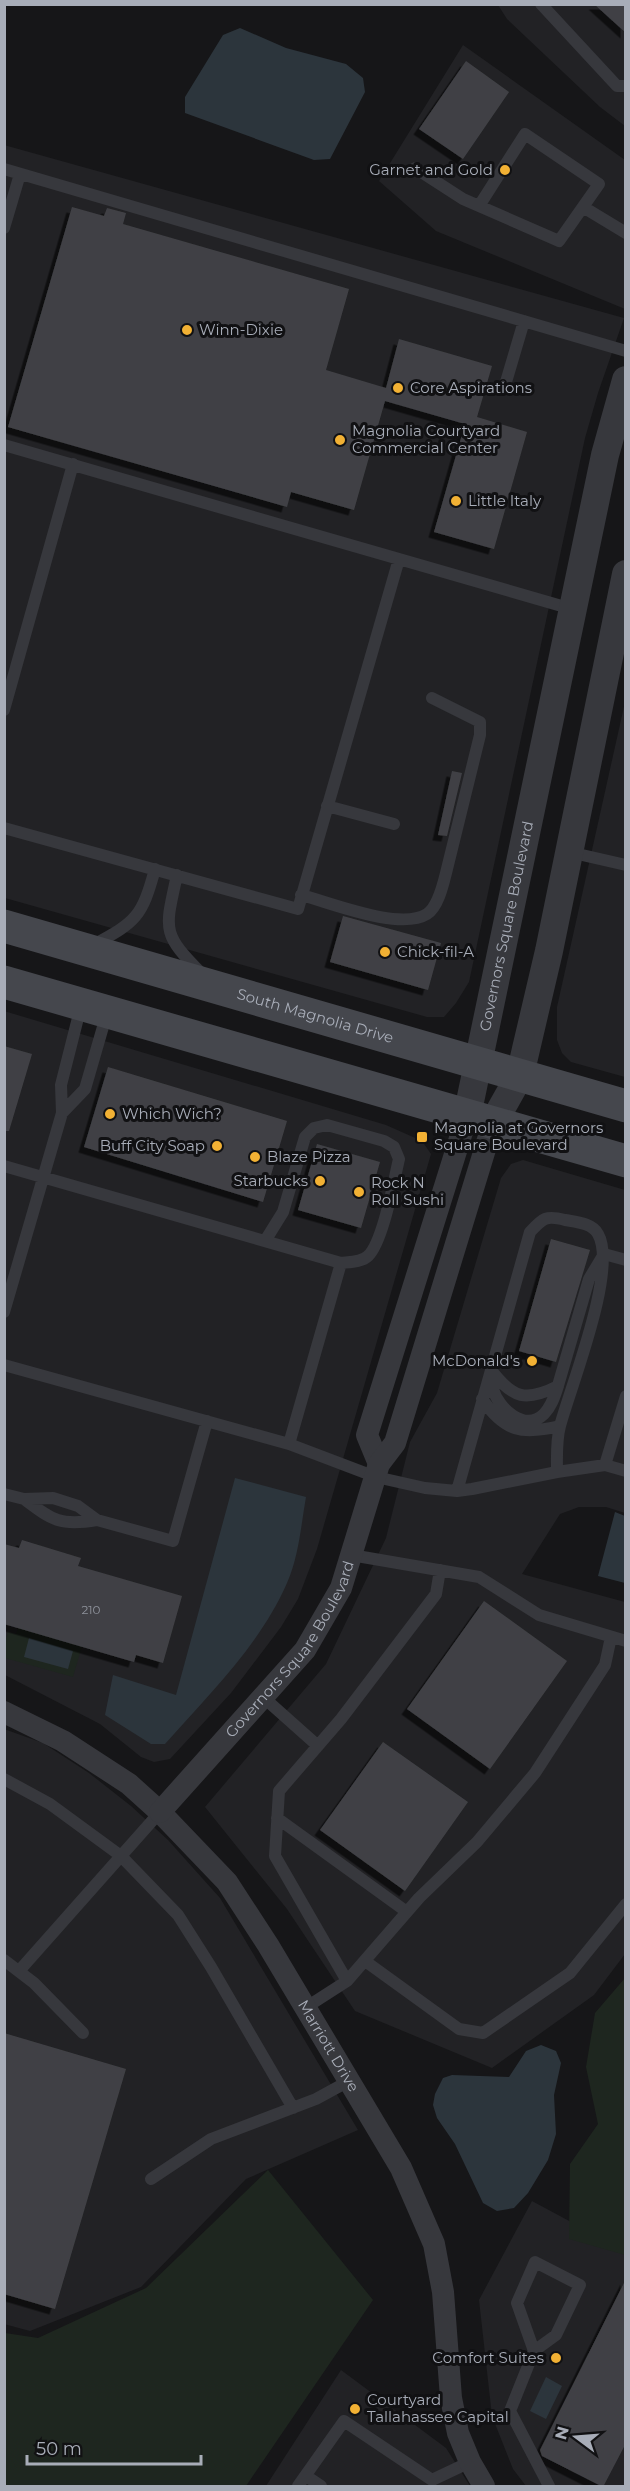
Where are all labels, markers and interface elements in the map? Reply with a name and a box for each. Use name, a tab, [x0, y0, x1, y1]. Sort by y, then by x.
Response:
place label: Garnet and Gold	[369, 160, 493, 179]
marker: Garnet and Gold	[498, 163, 512, 177]
place label: Winn-Dixie	[199, 320, 283, 339]
marker: Winn-Dixie	[180, 323, 194, 337]
place label: Core Aspirations	[410, 378, 532, 397]
marker: Core Aspirations	[391, 381, 405, 395]
place label: Magnolia Courtyard Commercial Center	[352, 421, 500, 457]
marker: Magnolia Courtyard Commercial Center	[333, 433, 347, 447]
place label: Little Italy	[468, 491, 542, 510]
marker: Little Italy	[449, 494, 463, 508]
street label: Governors Square Boulevard	[475, 819, 537, 1033]
place label: Chick-fil-A	[397, 942, 474, 961]
marker: Chick-fil-A	[378, 945, 392, 959]
street label: South Magnolia Drive	[235, 984, 396, 1047]
place label: Which Wich?	[122, 1104, 222, 1123]
marker: Which Wich?	[103, 1107, 117, 1121]
place label: Magnolia at Governors Square Boulevard	[434, 1118, 603, 1154]
marker: Magnolia at Governors Square Boulevard	[415, 1130, 429, 1144]
place label: Buff City Soap	[100, 1136, 205, 1155]
marker: Buff City Soap	[210, 1139, 224, 1153]
place label: Blaze Pizza	[267, 1147, 351, 1166]
marker: Blaze Pizza	[248, 1150, 262, 1164]
place label: Starbucks	[234, 1171, 308, 1190]
place label: Rock N Roll Sushi	[371, 1173, 444, 1209]
marker: Starbucks	[313, 1174, 327, 1188]
marker: Rock N Roll Sushi	[352, 1185, 366, 1199]
place label: McDonald's	[432, 1351, 520, 1370]
marker: McDonald's	[525, 1354, 539, 1368]
street label: Governors Square Boulevard	[221, 1558, 358, 1741]
house number: 210	[81, 1602, 101, 1617]
street label: Marriott Drive	[294, 1996, 363, 2095]
place label: Comfort Suites	[432, 2348, 544, 2367]
marker: Comfort Suites	[549, 2351, 563, 2365]
place label: Courtyard Tallahassee Capital	[367, 2390, 509, 2426]
marker: Courtyard Tallahassee Capital	[348, 2402, 362, 2416]
north arrow	[546, 2407, 606, 2467]
text: N	[551, 2424, 573, 2442]
scale bar	[27, 2428, 201, 2466]
text: 50 m	[36, 2438, 82, 2460]

